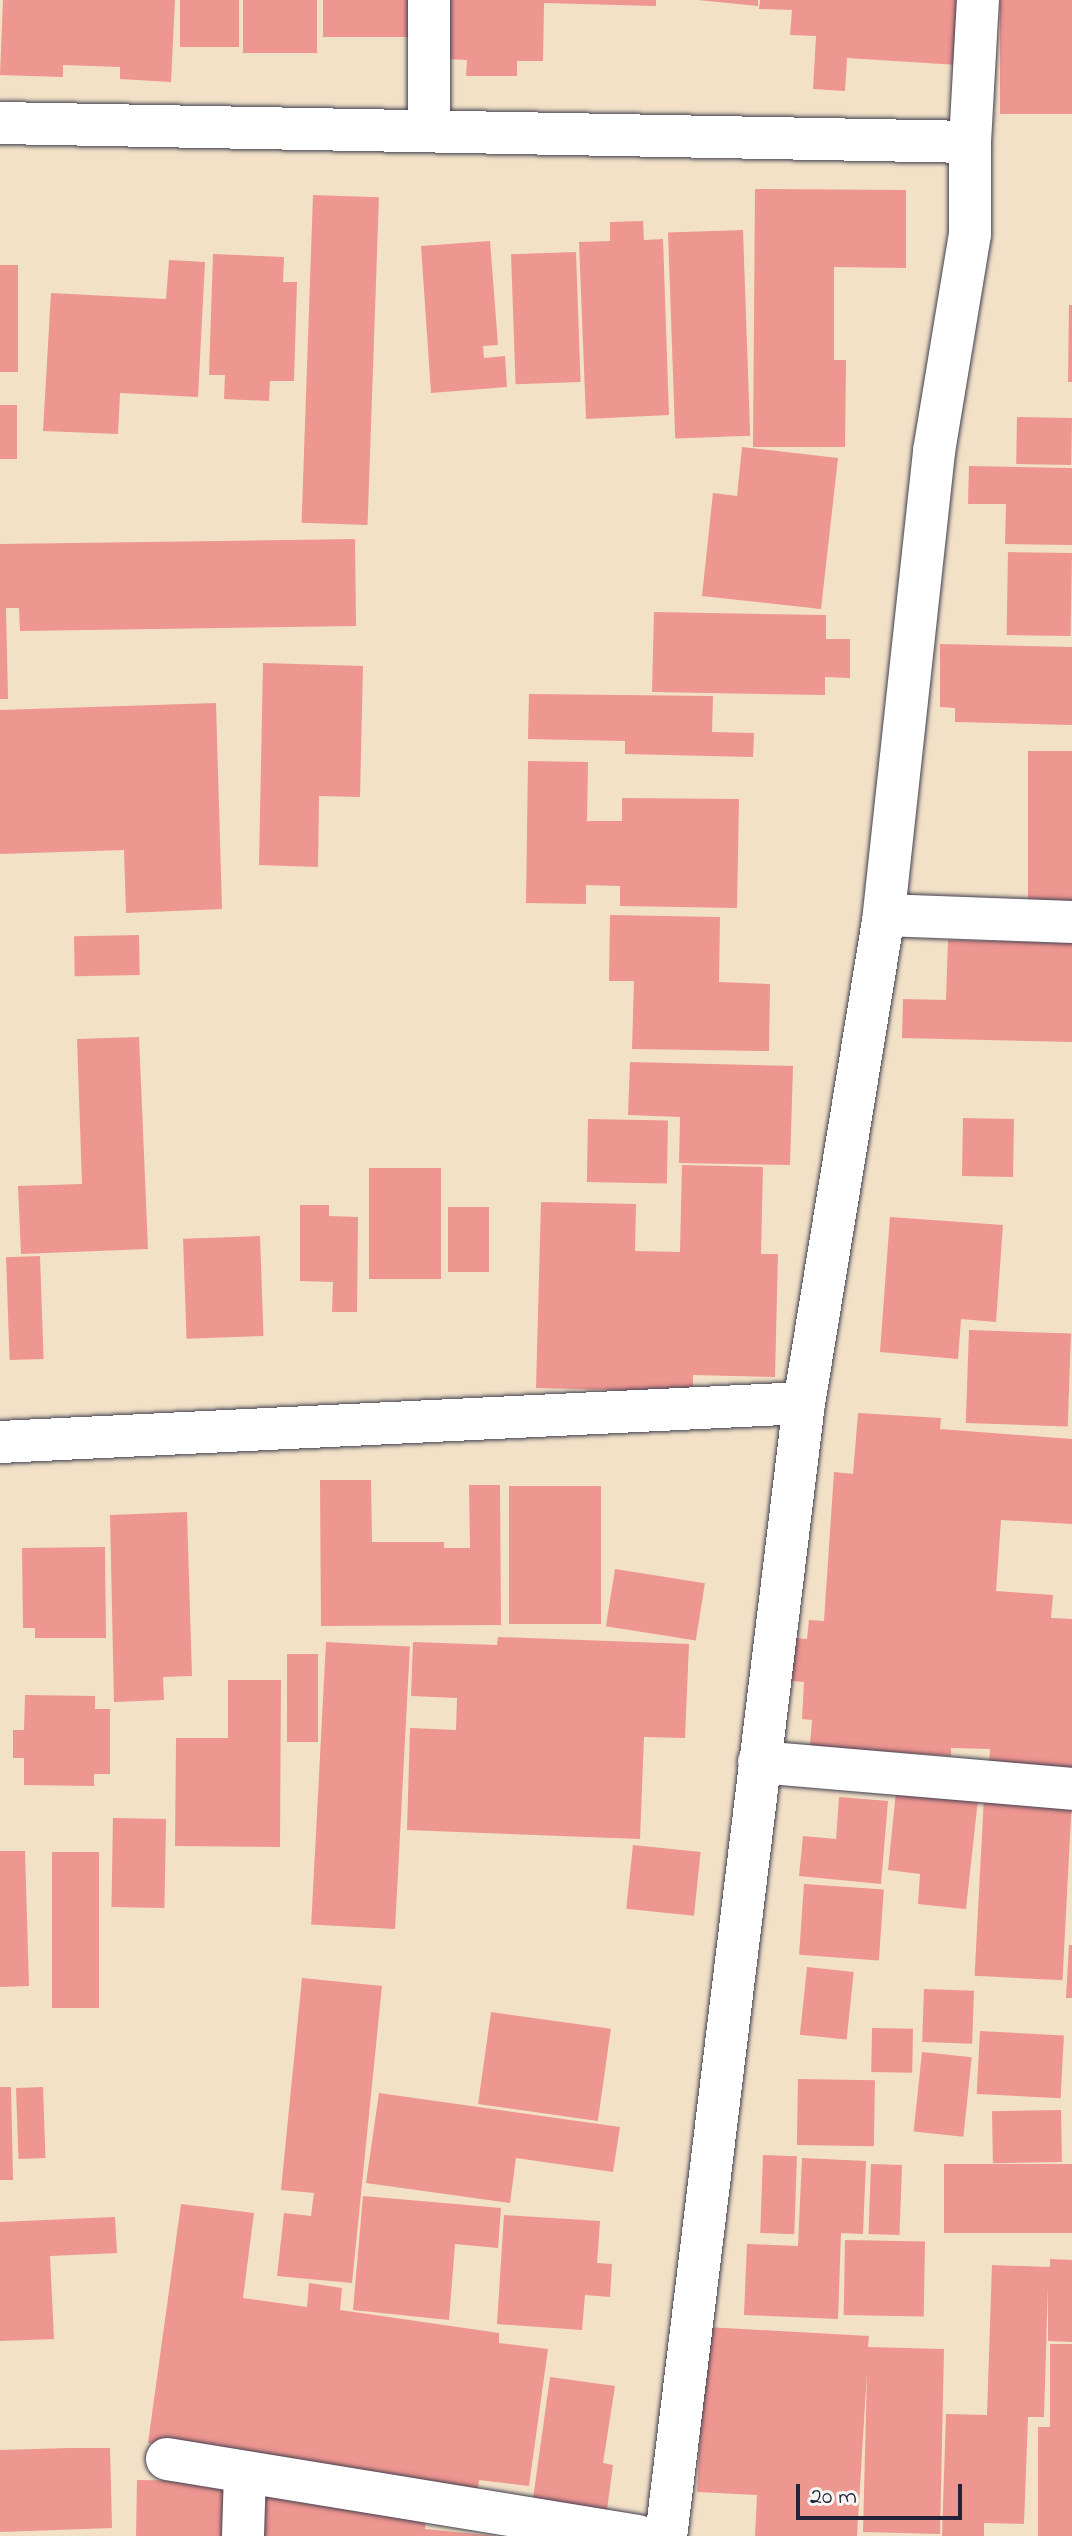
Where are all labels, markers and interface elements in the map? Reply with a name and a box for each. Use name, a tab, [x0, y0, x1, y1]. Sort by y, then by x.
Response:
scale bar	[800, 2468, 966, 2518]
text: 20 m	[810, 2480, 857, 2515]

